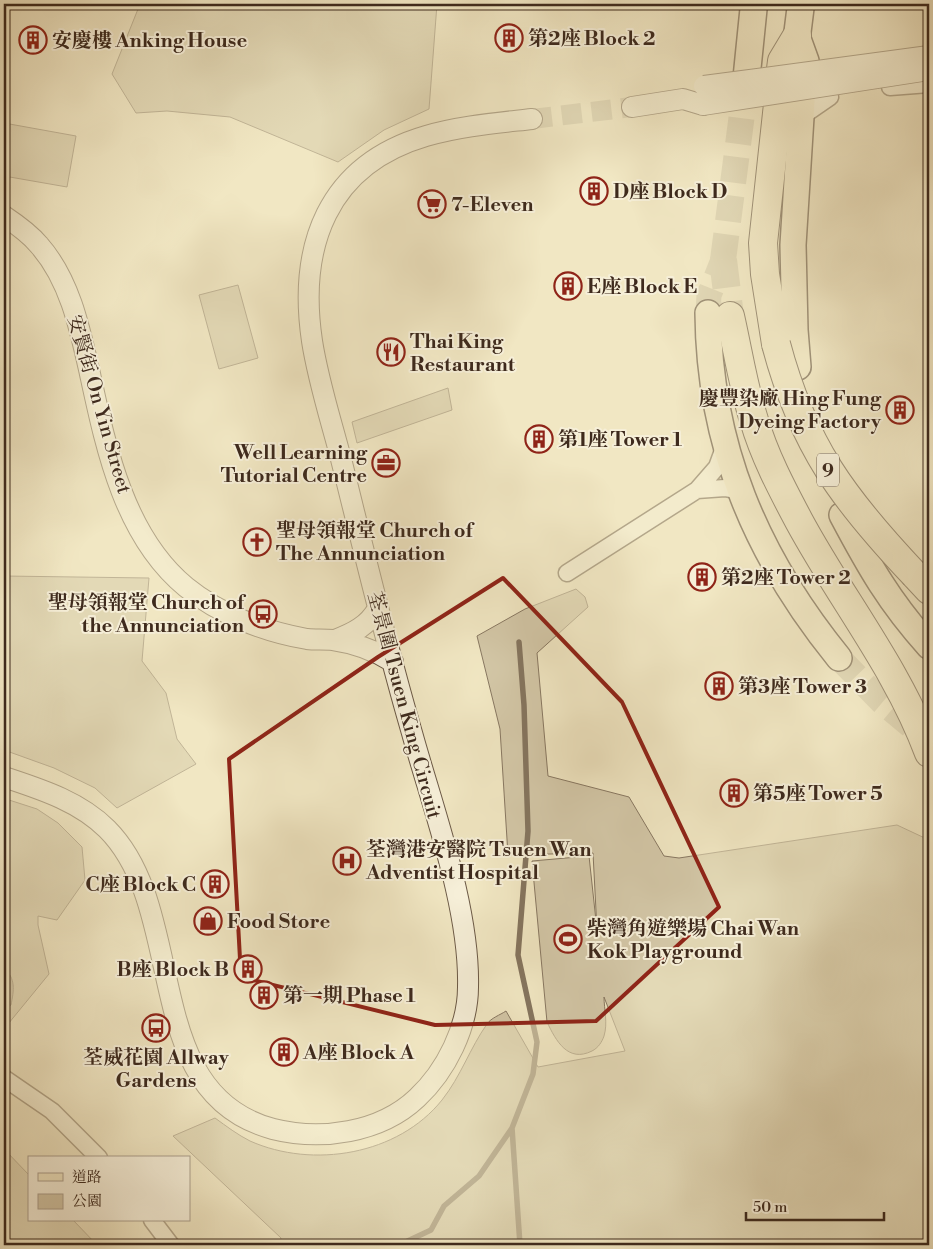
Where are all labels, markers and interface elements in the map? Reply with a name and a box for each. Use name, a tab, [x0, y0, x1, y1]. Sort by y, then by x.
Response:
building icon: 第2座 Block 2	[494, 23, 524, 53]
building icon: 安慶樓 Anking House	[18, 25, 48, 55]
place label: 第2座 Block 2	[528, 27, 655, 52]
place label: 安慶樓 Anking House	[52, 29, 247, 54]
building icon: D座 Block D	[579, 176, 609, 206]
place label: D座 Block D	[613, 180, 727, 205]
supermarket icon: 7-Eleven	[417, 189, 447, 219]
place label: 7-Eleven	[451, 193, 534, 218]
building icon: E座 Block E	[553, 271, 583, 301]
place label: E座 Block E	[587, 275, 697, 300]
street label: 安賢街 On Yin Street	[61, 312, 136, 497]
place label: Thai King Restaurant	[410, 330, 516, 378]
restaurant icon: Thai King Restaurant	[376, 337, 406, 367]
place label: 慶豐染廠 Hing Fung Dyeing Factory	[699, 387, 882, 435]
building icon: 慶豐染廠 Hing Fung Dyeing Factory	[885, 395, 915, 425]
building icon: 第1座 Tower 1	[524, 424, 554, 454]
place label: 第1座 Tower 1	[558, 428, 682, 453]
place label: Well Learning Tutorial Centre	[221, 441, 368, 489]
office icon: Well Learning Tutorial Centre	[371, 448, 401, 478]
road number: 9	[817, 454, 839, 486]
place label: 聖母領報堂 Church of The Annunciation	[276, 519, 475, 567]
church icon: 聖母領報堂 Church of The Annunciation	[242, 527, 272, 557]
building icon: 第2座 Tower 2	[687, 562, 717, 592]
place label: 第2座 Tower 2	[721, 566, 851, 591]
street label: 荃景圍 Tsuen King Circuit	[361, 589, 446, 822]
place label: 聖母領報堂 Church of the Annunciation	[48, 591, 247, 639]
bus stop icon: 聖母領報堂 Church of the Annunciation	[248, 599, 278, 629]
building icon: 第3座 Tower 3	[704, 671, 734, 701]
place label: 第3座 Tower 3	[738, 675, 867, 700]
building icon: 第5座 Tower 5	[719, 778, 749, 808]
place label: 第5座 Tower 5	[753, 782, 883, 807]
place label: 荃灣港安醫院 Tsuen Wan Adventist Hospital	[365, 838, 592, 886]
hospital icon: 荃灣港安醫院 Tsuen Wan Adventist Hospital	[332, 846, 362, 876]
building icon: C座 Block C	[200, 869, 230, 899]
place label: C座 Block C	[85, 873, 196, 898]
shop icon: Food Store	[193, 906, 223, 936]
place label: Food Store	[227, 910, 330, 935]
place label: 柴灣角遊樂場 Chai Wan Kok Playground	[587, 917, 800, 965]
sports icon: 柴灣角遊樂場 Chai Wan Kok Playground	[553, 924, 583, 954]
building icon: B座 Block B	[233, 954, 263, 984]
place label: B座 Block B	[117, 958, 229, 983]
building icon: 第一期 Phase 1	[249, 980, 279, 1010]
place label: 第一期 Phase 1	[283, 984, 416, 1009]
bus stop icon: 荃威花園 Allway Gardens	[141, 1013, 171, 1043]
building icon: A座 Block A	[269, 1037, 299, 1067]
place label: A座 Block A	[302, 1041, 415, 1066]
place label: 荃威花園 Allway Gardens	[83, 1046, 230, 1094]
legend	[28, 1156, 190, 1222]
text: 道路	[72, 1168, 102, 1187]
scale bar	[746, 1189, 883, 1221]
text: 公園	[72, 1192, 102, 1211]
text: 50 m	[753, 1198, 787, 1217]

